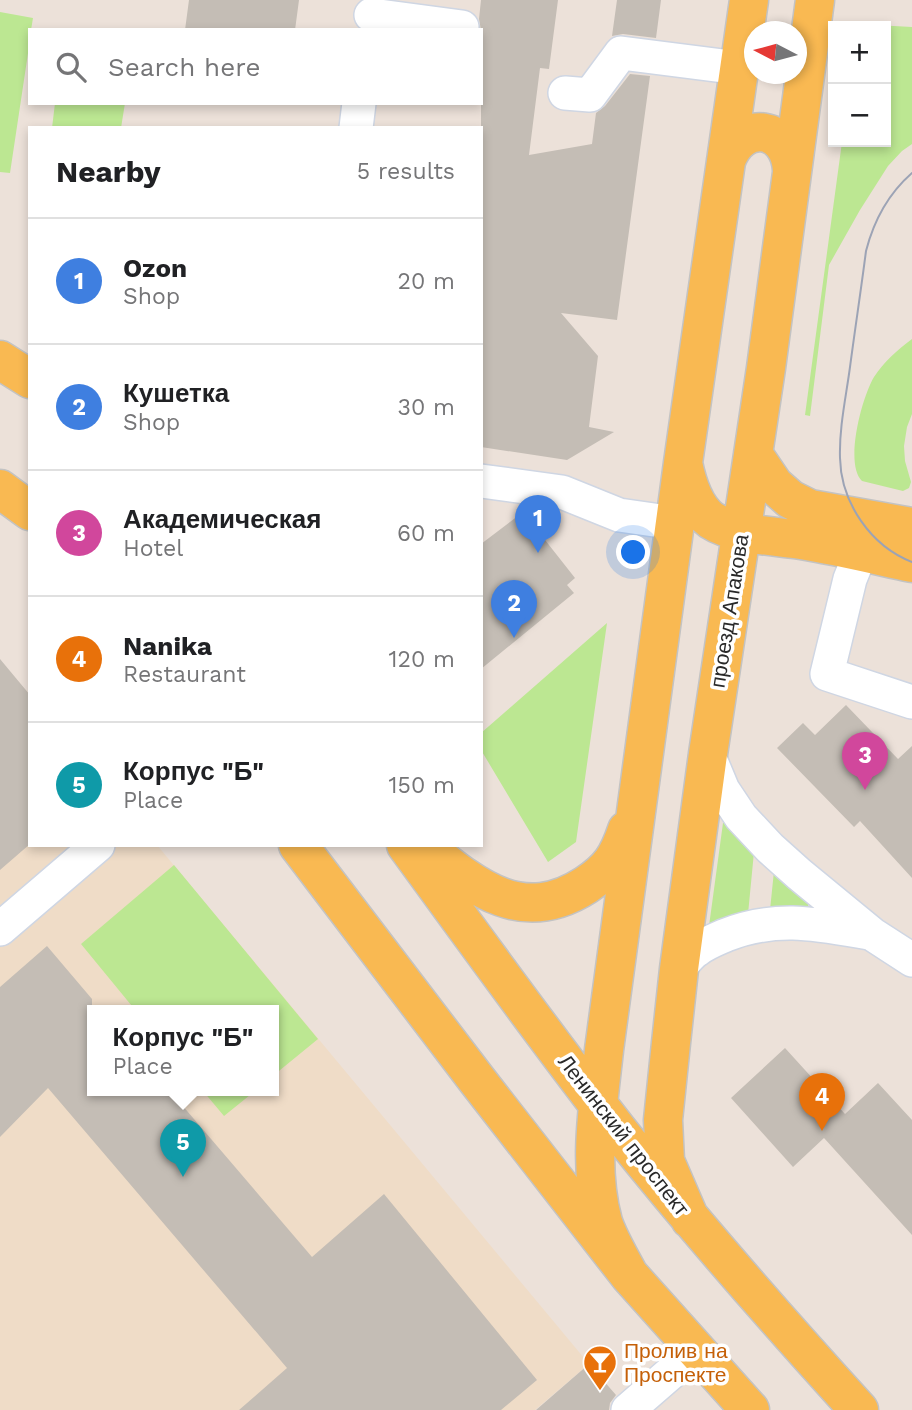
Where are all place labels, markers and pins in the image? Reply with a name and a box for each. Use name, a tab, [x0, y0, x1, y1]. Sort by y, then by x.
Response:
pin: 1	[515, 495, 561, 553]
pin: 2	[491, 580, 537, 638]
pin: 3	[842, 732, 888, 790]
pin: 4	[799, 1073, 845, 1131]
pin: 5	[160, 1119, 206, 1177]
place label: Пролив на Проспекте	[624, 1338, 728, 1387]
bar icon: Пролив на Проспекте	[581, 1343, 619, 1392]

